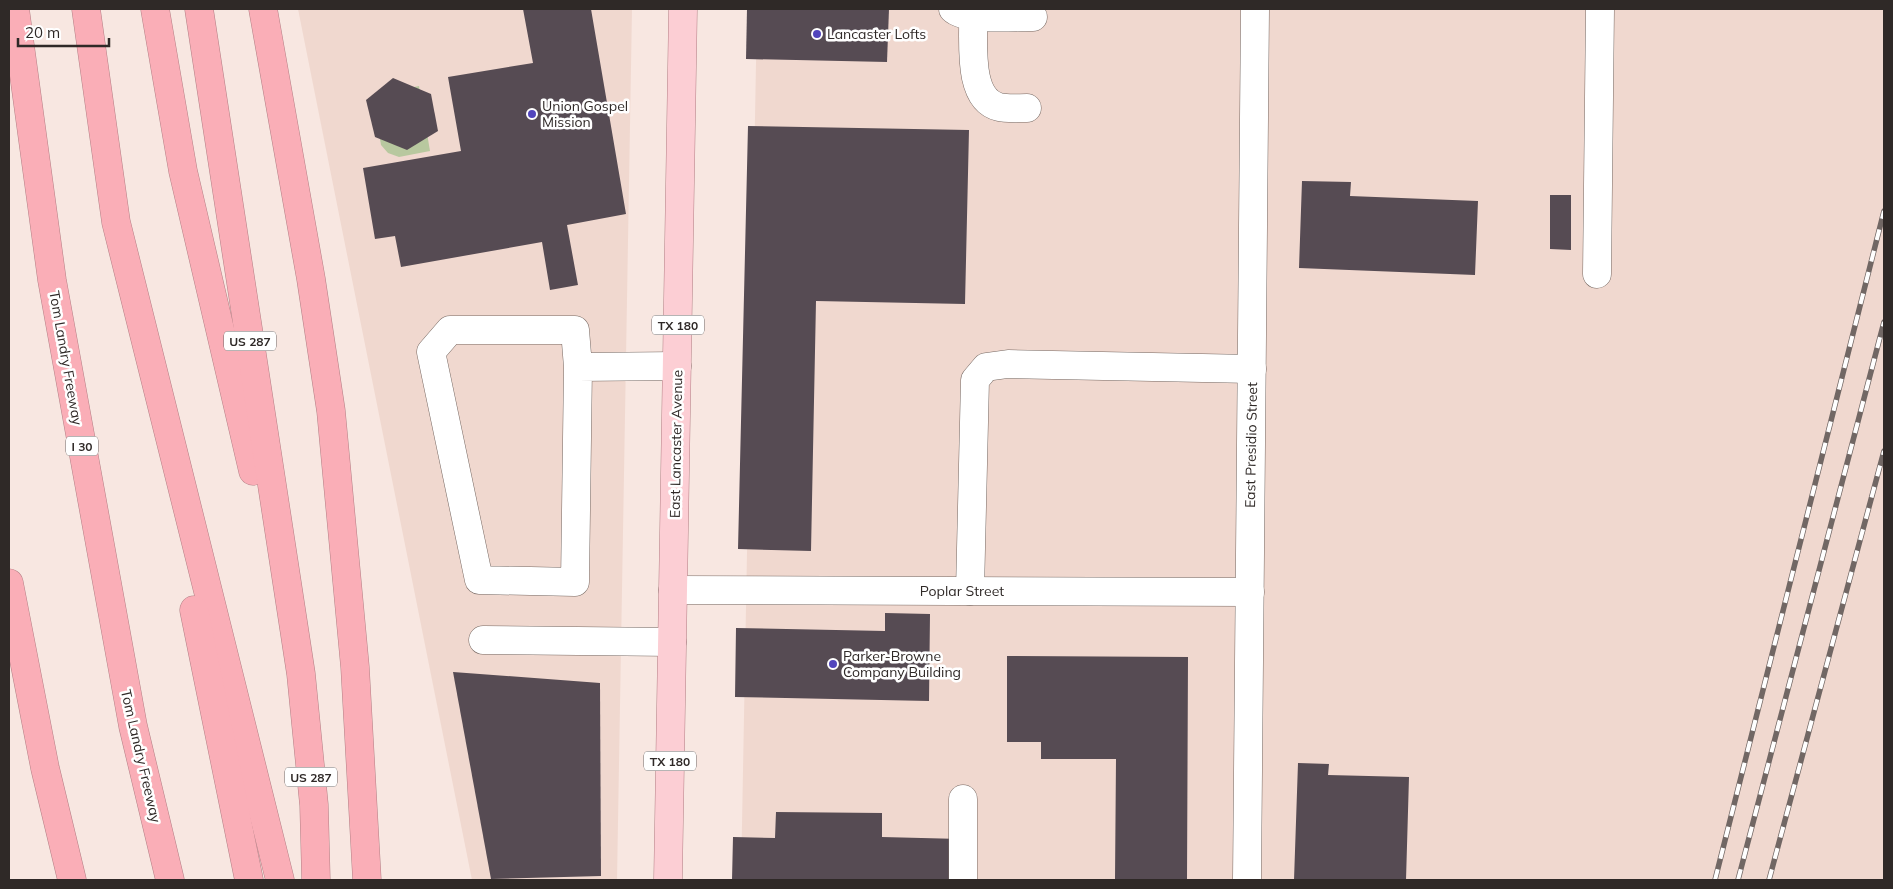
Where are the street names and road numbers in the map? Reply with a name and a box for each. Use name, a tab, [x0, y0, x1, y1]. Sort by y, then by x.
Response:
street label: Tom Landry Freeway	[45, 289, 87, 427]
road number: TX 180	[652, 316, 704, 334]
road number: US 287	[224, 332, 276, 351]
street label: East Lancaster Avenue	[666, 370, 686, 518]
street label: East Presidio Street	[1241, 382, 1261, 508]
road number: I 30	[66, 436, 98, 456]
street label: Poplar Street	[920, 582, 1004, 600]
street label: Tom Landry Freeway	[117, 688, 165, 825]
road number: TX 180	[644, 751, 696, 770]
road number: US 287	[285, 768, 337, 786]

